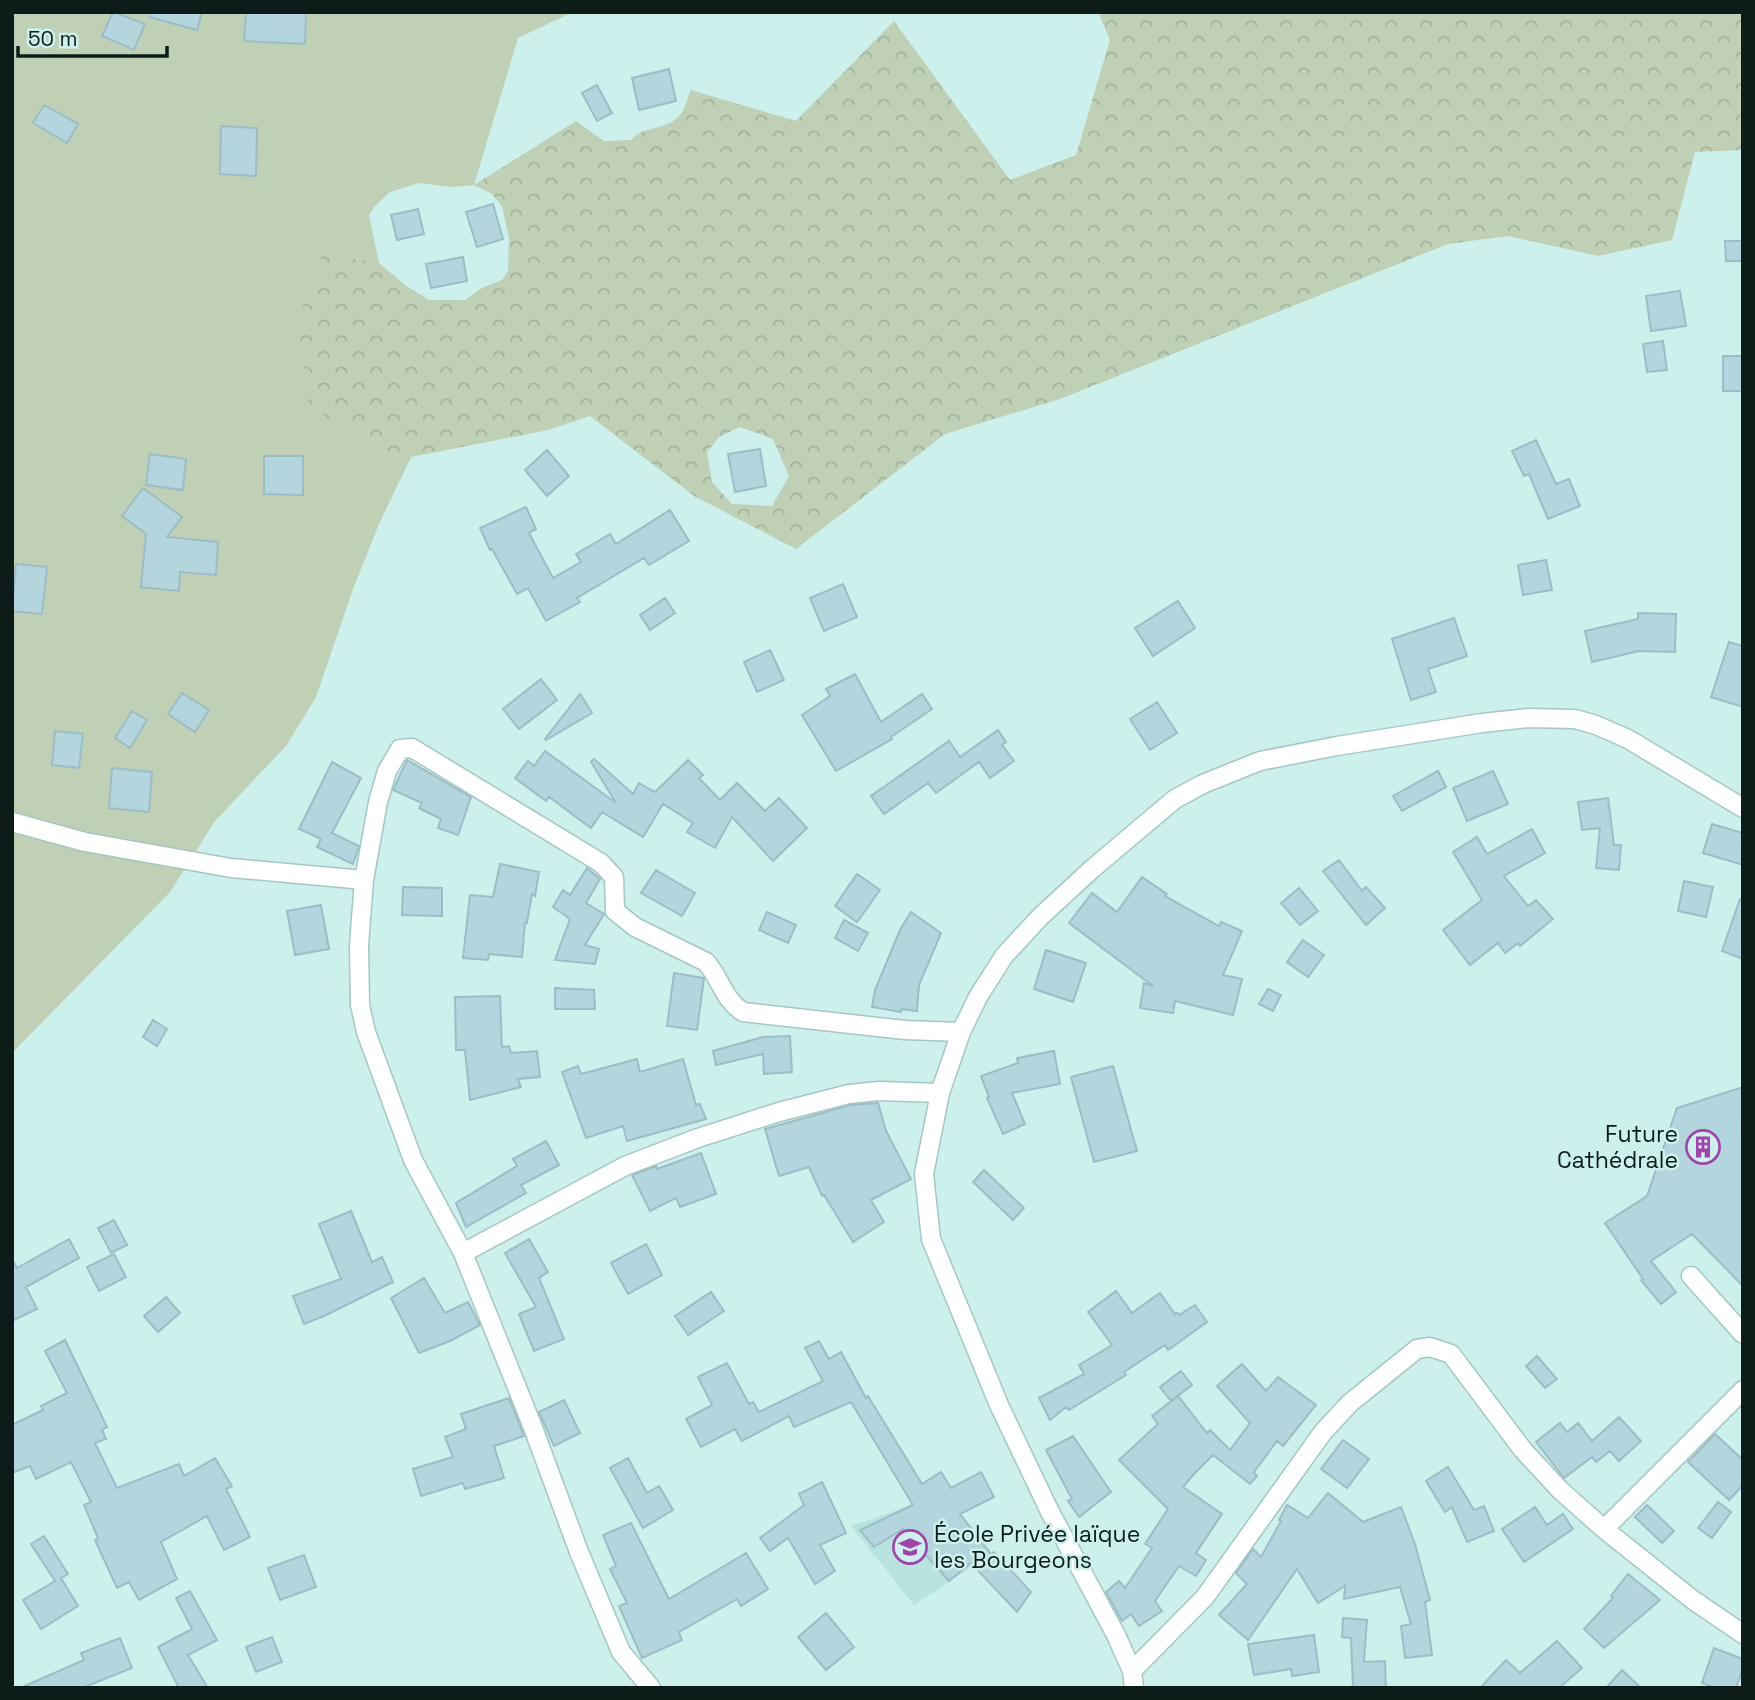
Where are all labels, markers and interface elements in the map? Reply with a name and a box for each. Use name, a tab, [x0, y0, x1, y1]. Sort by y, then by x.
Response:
scale bar	[18, 14, 166, 58]
text: 50 m	[28, 25, 78, 52]
place label: Future Cathédrale	[1557, 1119, 1678, 1175]
building icon: Future Cathédrale	[1684, 1128, 1722, 1166]
place label: École Privée laïque les Bourgeons	[934, 1519, 1140, 1575]
school or university icon: École Privée laïque les Bourgeons	[891, 1528, 929, 1566]

